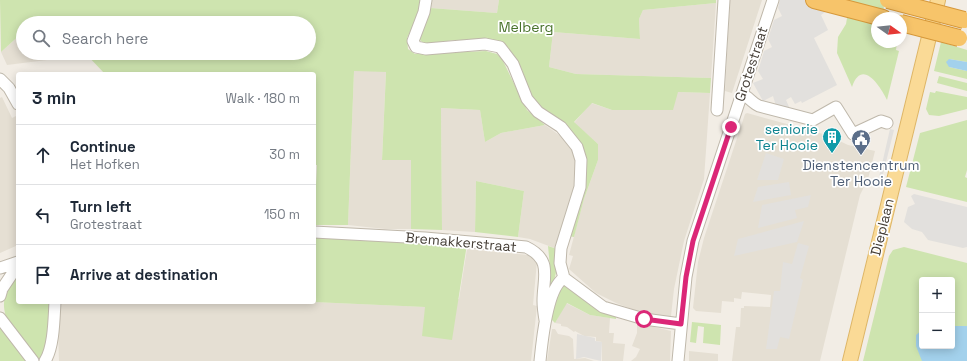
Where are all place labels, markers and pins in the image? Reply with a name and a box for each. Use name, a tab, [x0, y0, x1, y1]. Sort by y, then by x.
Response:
place label: seniorie Ter Hooie	[756, 120, 818, 154]
building icon: seniorie Ter Hooie	[821, 126, 843, 154]
public building icon: Dienstencentrum Ter Hooie	[850, 128, 872, 156]
place label: Dienstencentrum Ter Hooie	[802, 156, 920, 190]

